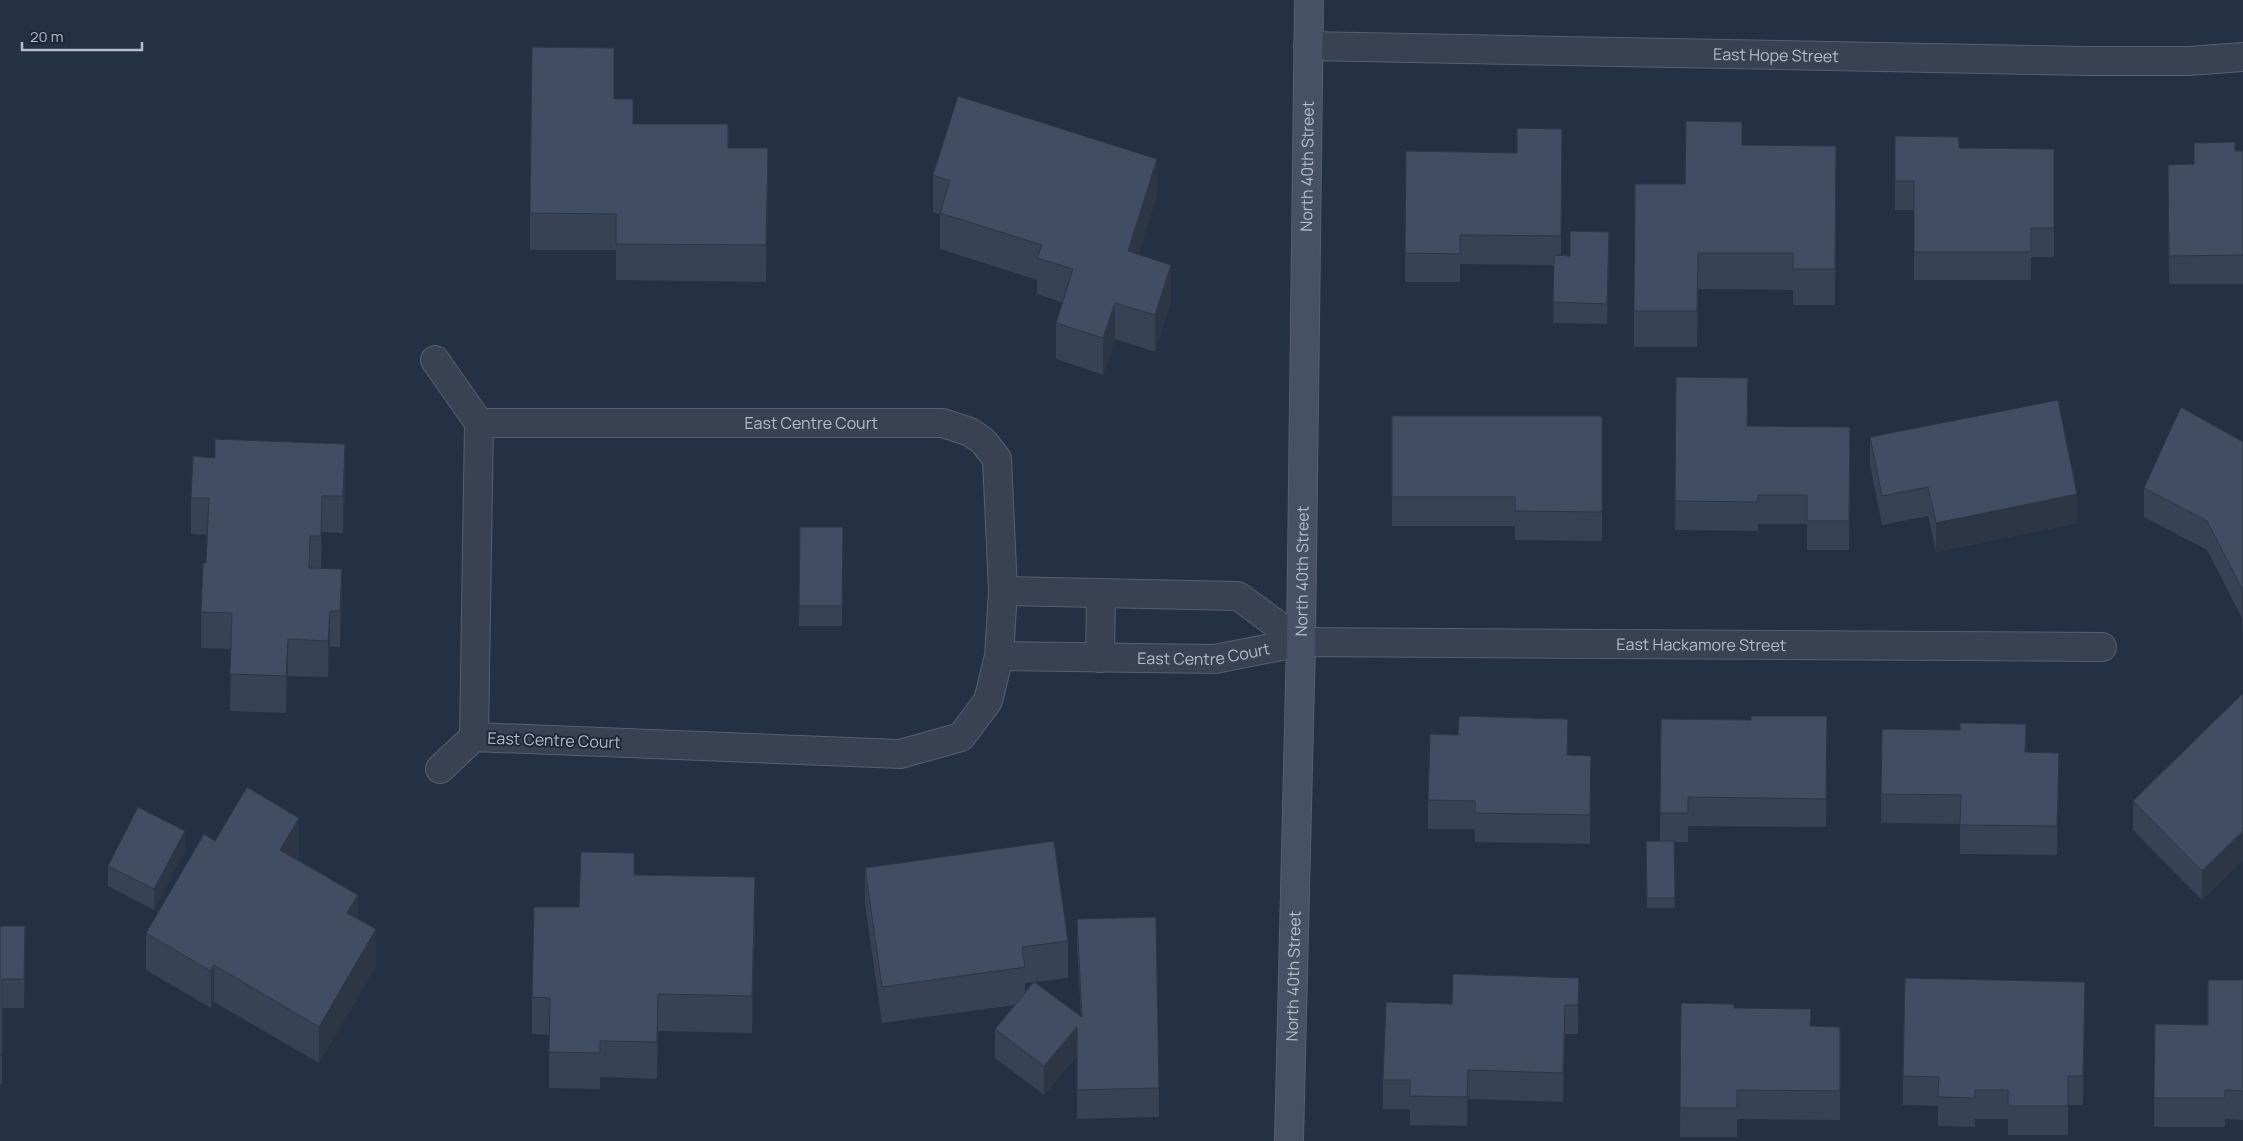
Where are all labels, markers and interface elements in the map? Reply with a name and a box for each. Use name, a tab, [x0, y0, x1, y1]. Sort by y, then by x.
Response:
scale bar	[22, 20, 142, 52]
text: 20 m	[30, 26, 63, 47]
street label: East Hope Street	[1713, 43, 1839, 67]
street label: North 40th Street	[1295, 101, 1319, 232]
street label: East Centre Court	[744, 412, 878, 434]
street label: North 40th Street	[1290, 506, 1314, 637]
street label: East Hackamore Street	[1616, 633, 1786, 656]
street label: East Centre Court	[1137, 637, 1272, 670]
street label: East Centre Court	[487, 727, 621, 753]
street label: North 40th Street	[1280, 910, 1306, 1042]

